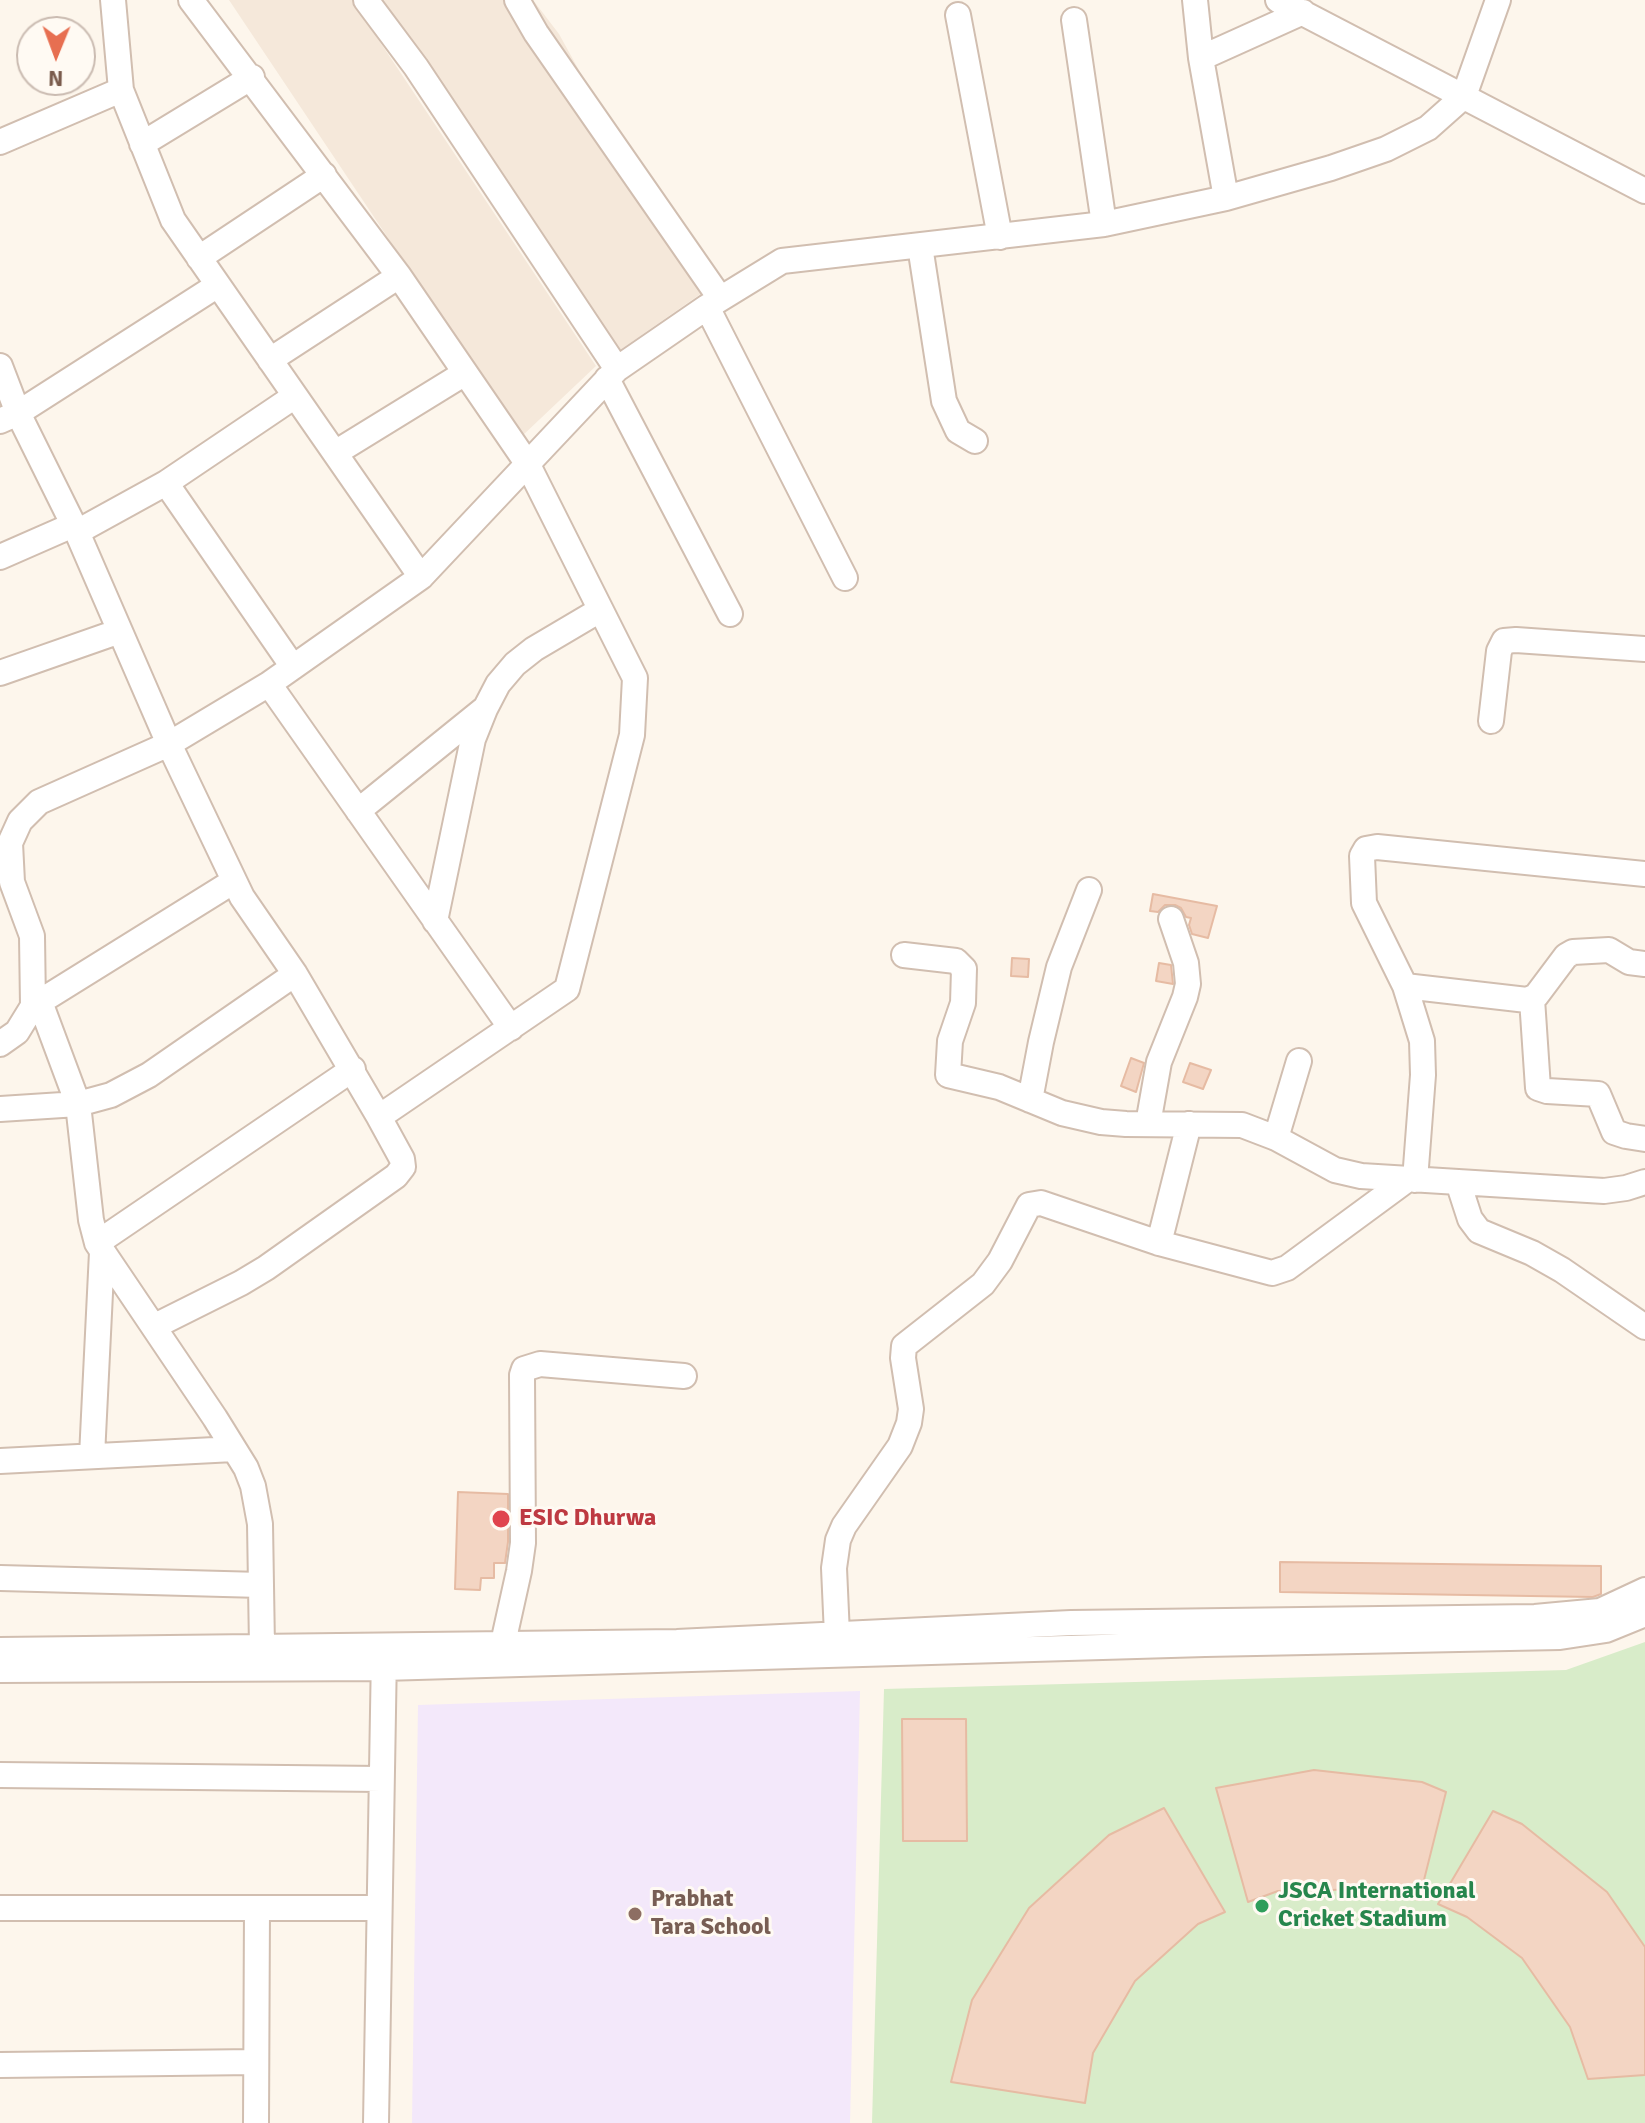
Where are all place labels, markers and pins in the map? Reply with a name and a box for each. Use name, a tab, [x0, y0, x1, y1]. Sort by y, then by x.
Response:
place label: ESIC Dhurwa	[519, 1505, 656, 1533]
marker: ESIC Dhurwa	[490, 1508, 512, 1530]
place label: JSCA International Cricket Stadium	[1278, 1878, 1476, 1934]
place label: Prabhat Tara School	[651, 1886, 771, 1942]
marker: JSCA International Cricket Stadium	[1253, 1897, 1271, 1915]
marker: Prabhat Tara School	[626, 1905, 644, 1923]

